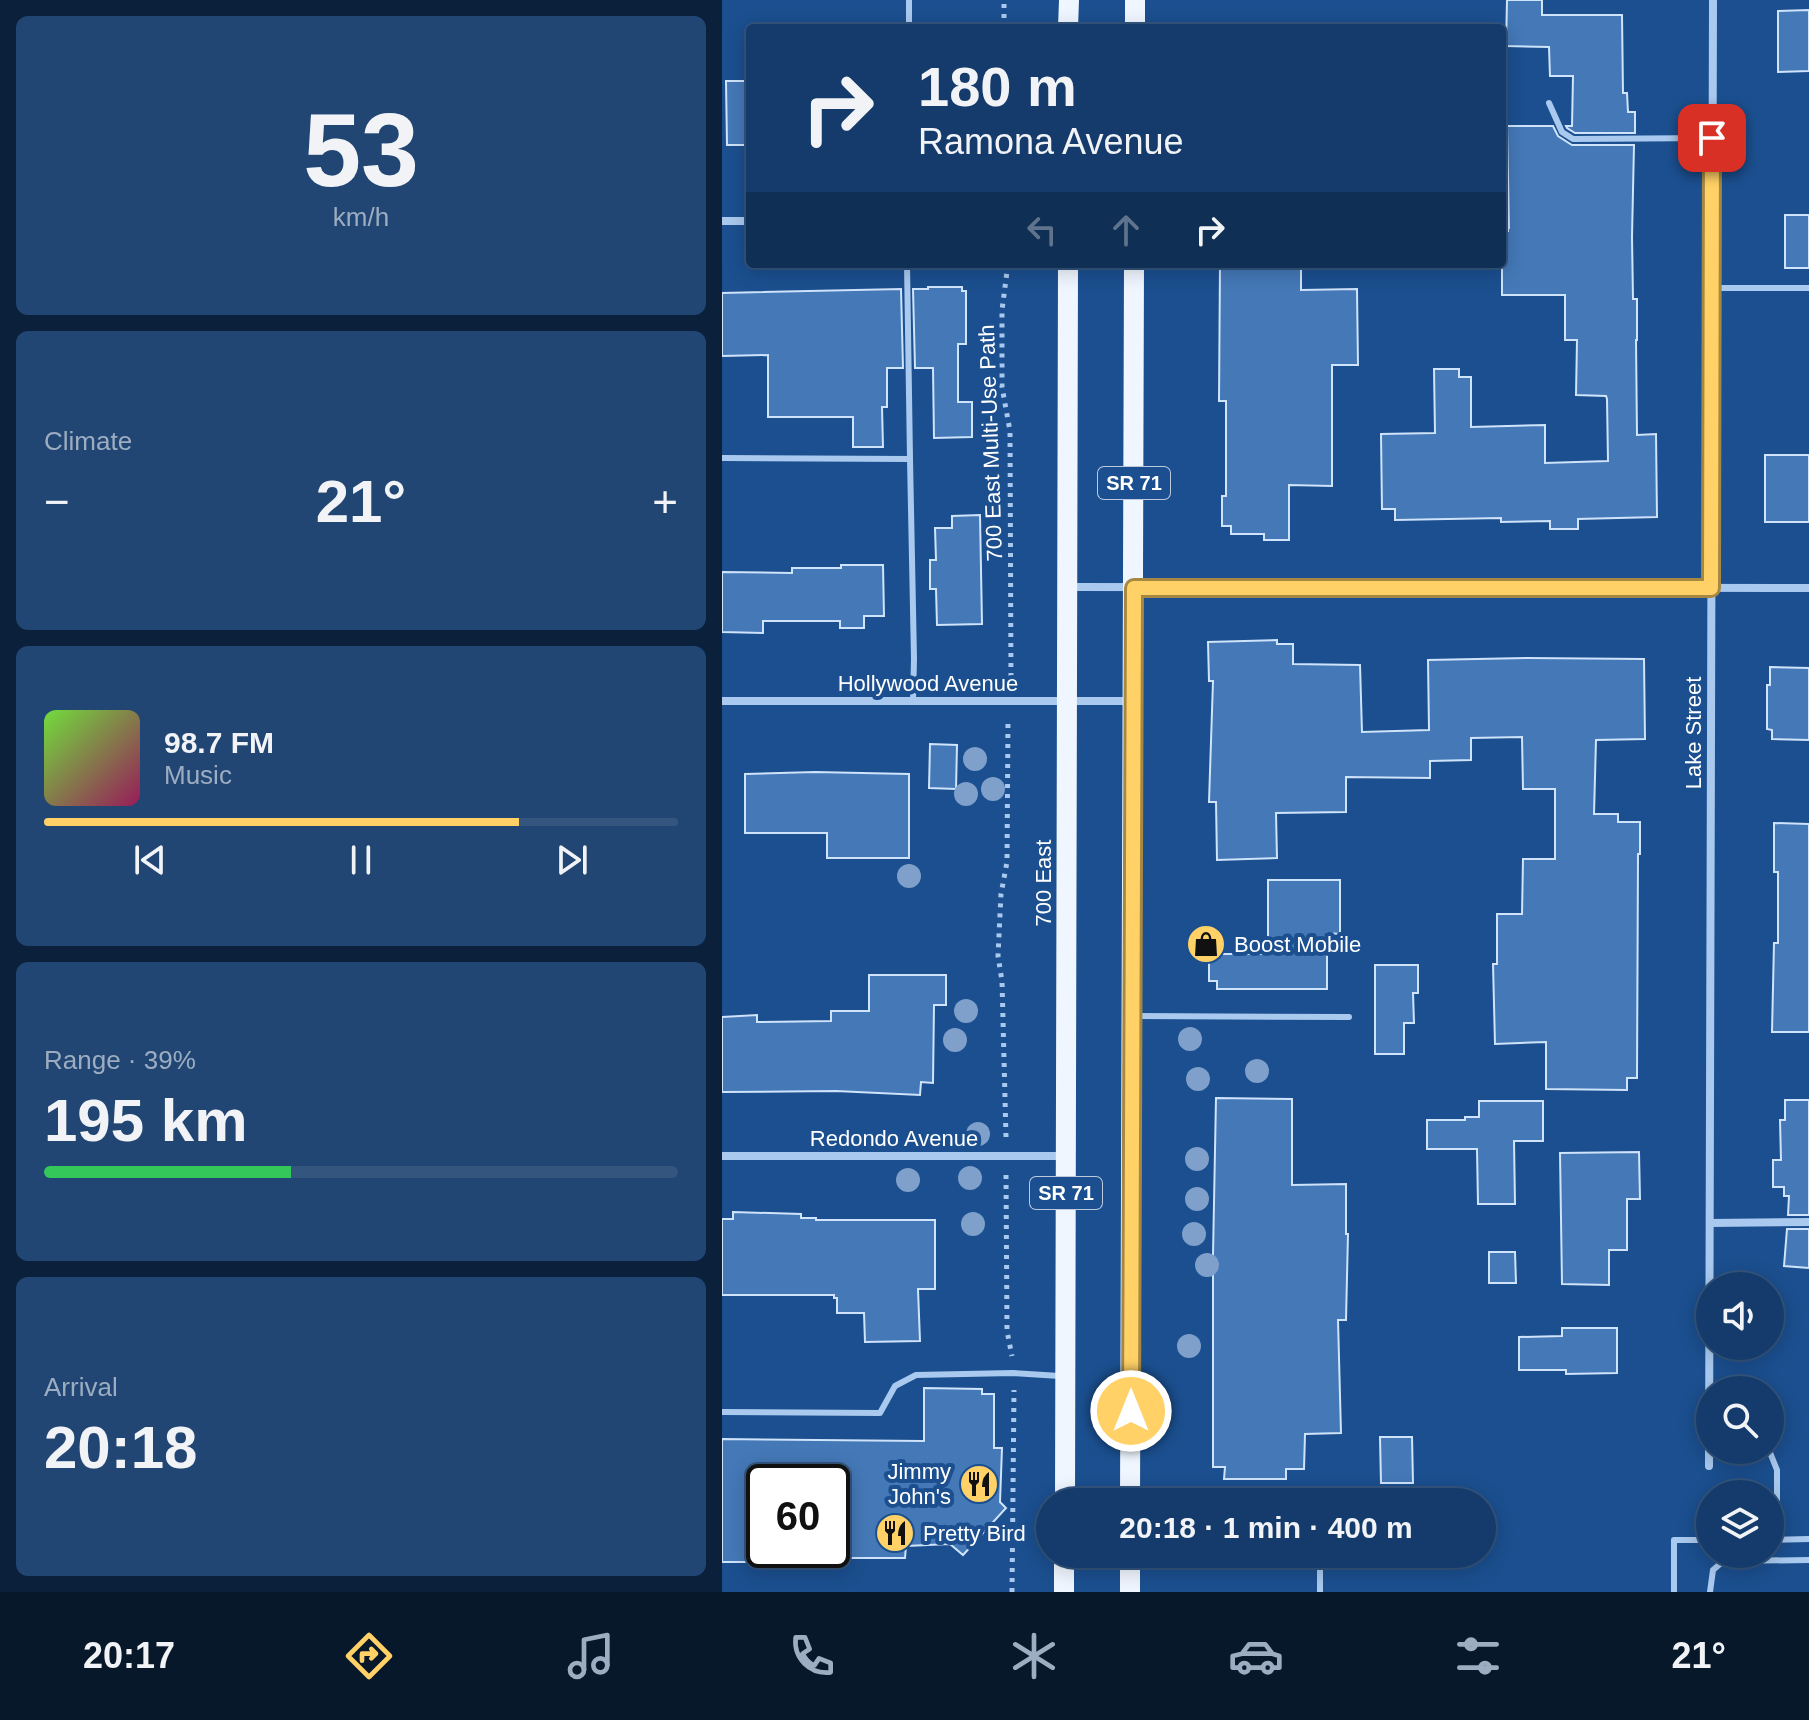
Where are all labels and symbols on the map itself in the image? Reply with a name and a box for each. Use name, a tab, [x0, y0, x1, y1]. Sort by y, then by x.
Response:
pin	[1678, 104, 1746, 172]
street label: 700 East Multi-Use Path	[974, 324, 1007, 562]
road number: SR 71	[1098, 467, 1170, 499]
street label: Hollywood Avenue	[838, 671, 1018, 696]
street label: Lake Street	[1681, 677, 1706, 789]
street label: 700 East	[1031, 840, 1056, 926]
shop icon: Boost Mobile	[1185, 923, 1227, 965]
place label: Boost Mobile	[1234, 932, 1361, 957]
street label: Redondo Avenue	[810, 1126, 978, 1151]
road number: SR 71	[1030, 1177, 1102, 1209]
position arrow	[1089, 1369, 1173, 1453]
place label: Jimmy John's	[887, 1459, 951, 1509]
restaurant icon: Jimmy John's	[958, 1463, 1000, 1505]
speed limit sign: 60	[746, 1464, 850, 1568]
restaurant icon: Pretty Bird	[874, 1512, 916, 1554]
place label: Pretty Bird	[923, 1521, 1026, 1546]

